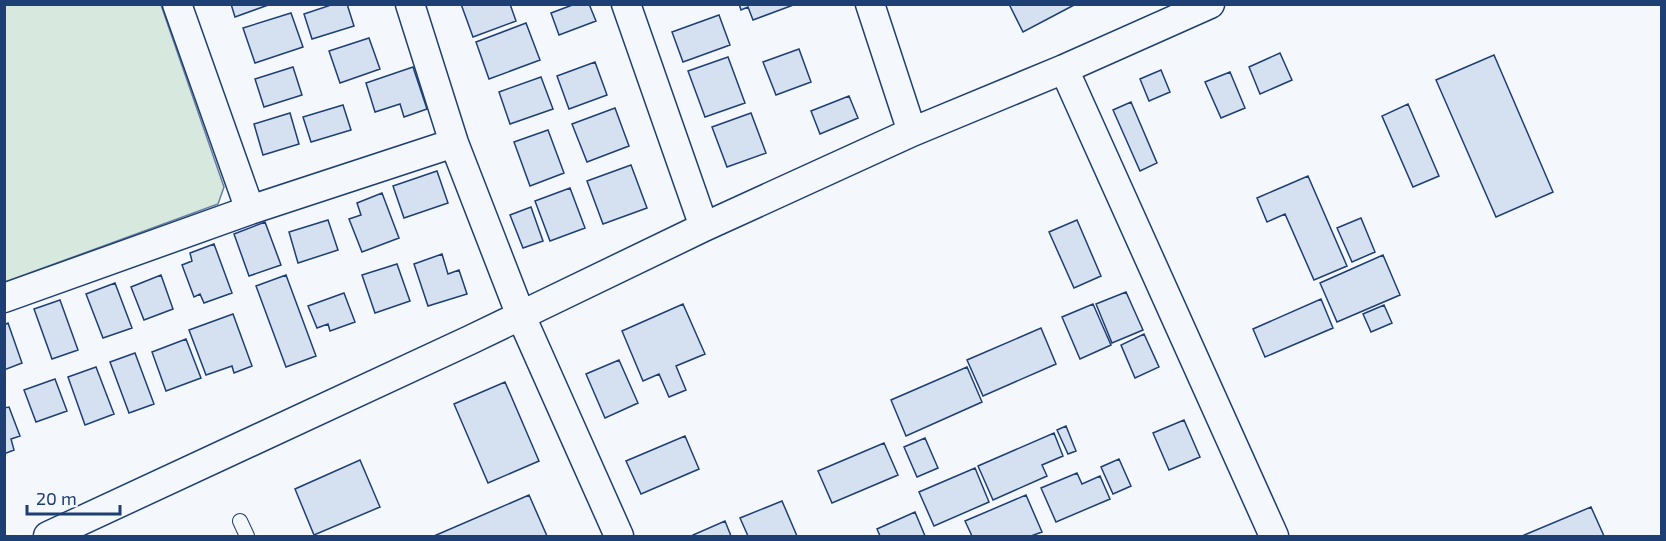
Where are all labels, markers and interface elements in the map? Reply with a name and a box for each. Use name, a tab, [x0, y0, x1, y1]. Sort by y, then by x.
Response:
scale bar	[27, 478, 120, 516]
text: 20 m	[36, 487, 77, 509]

